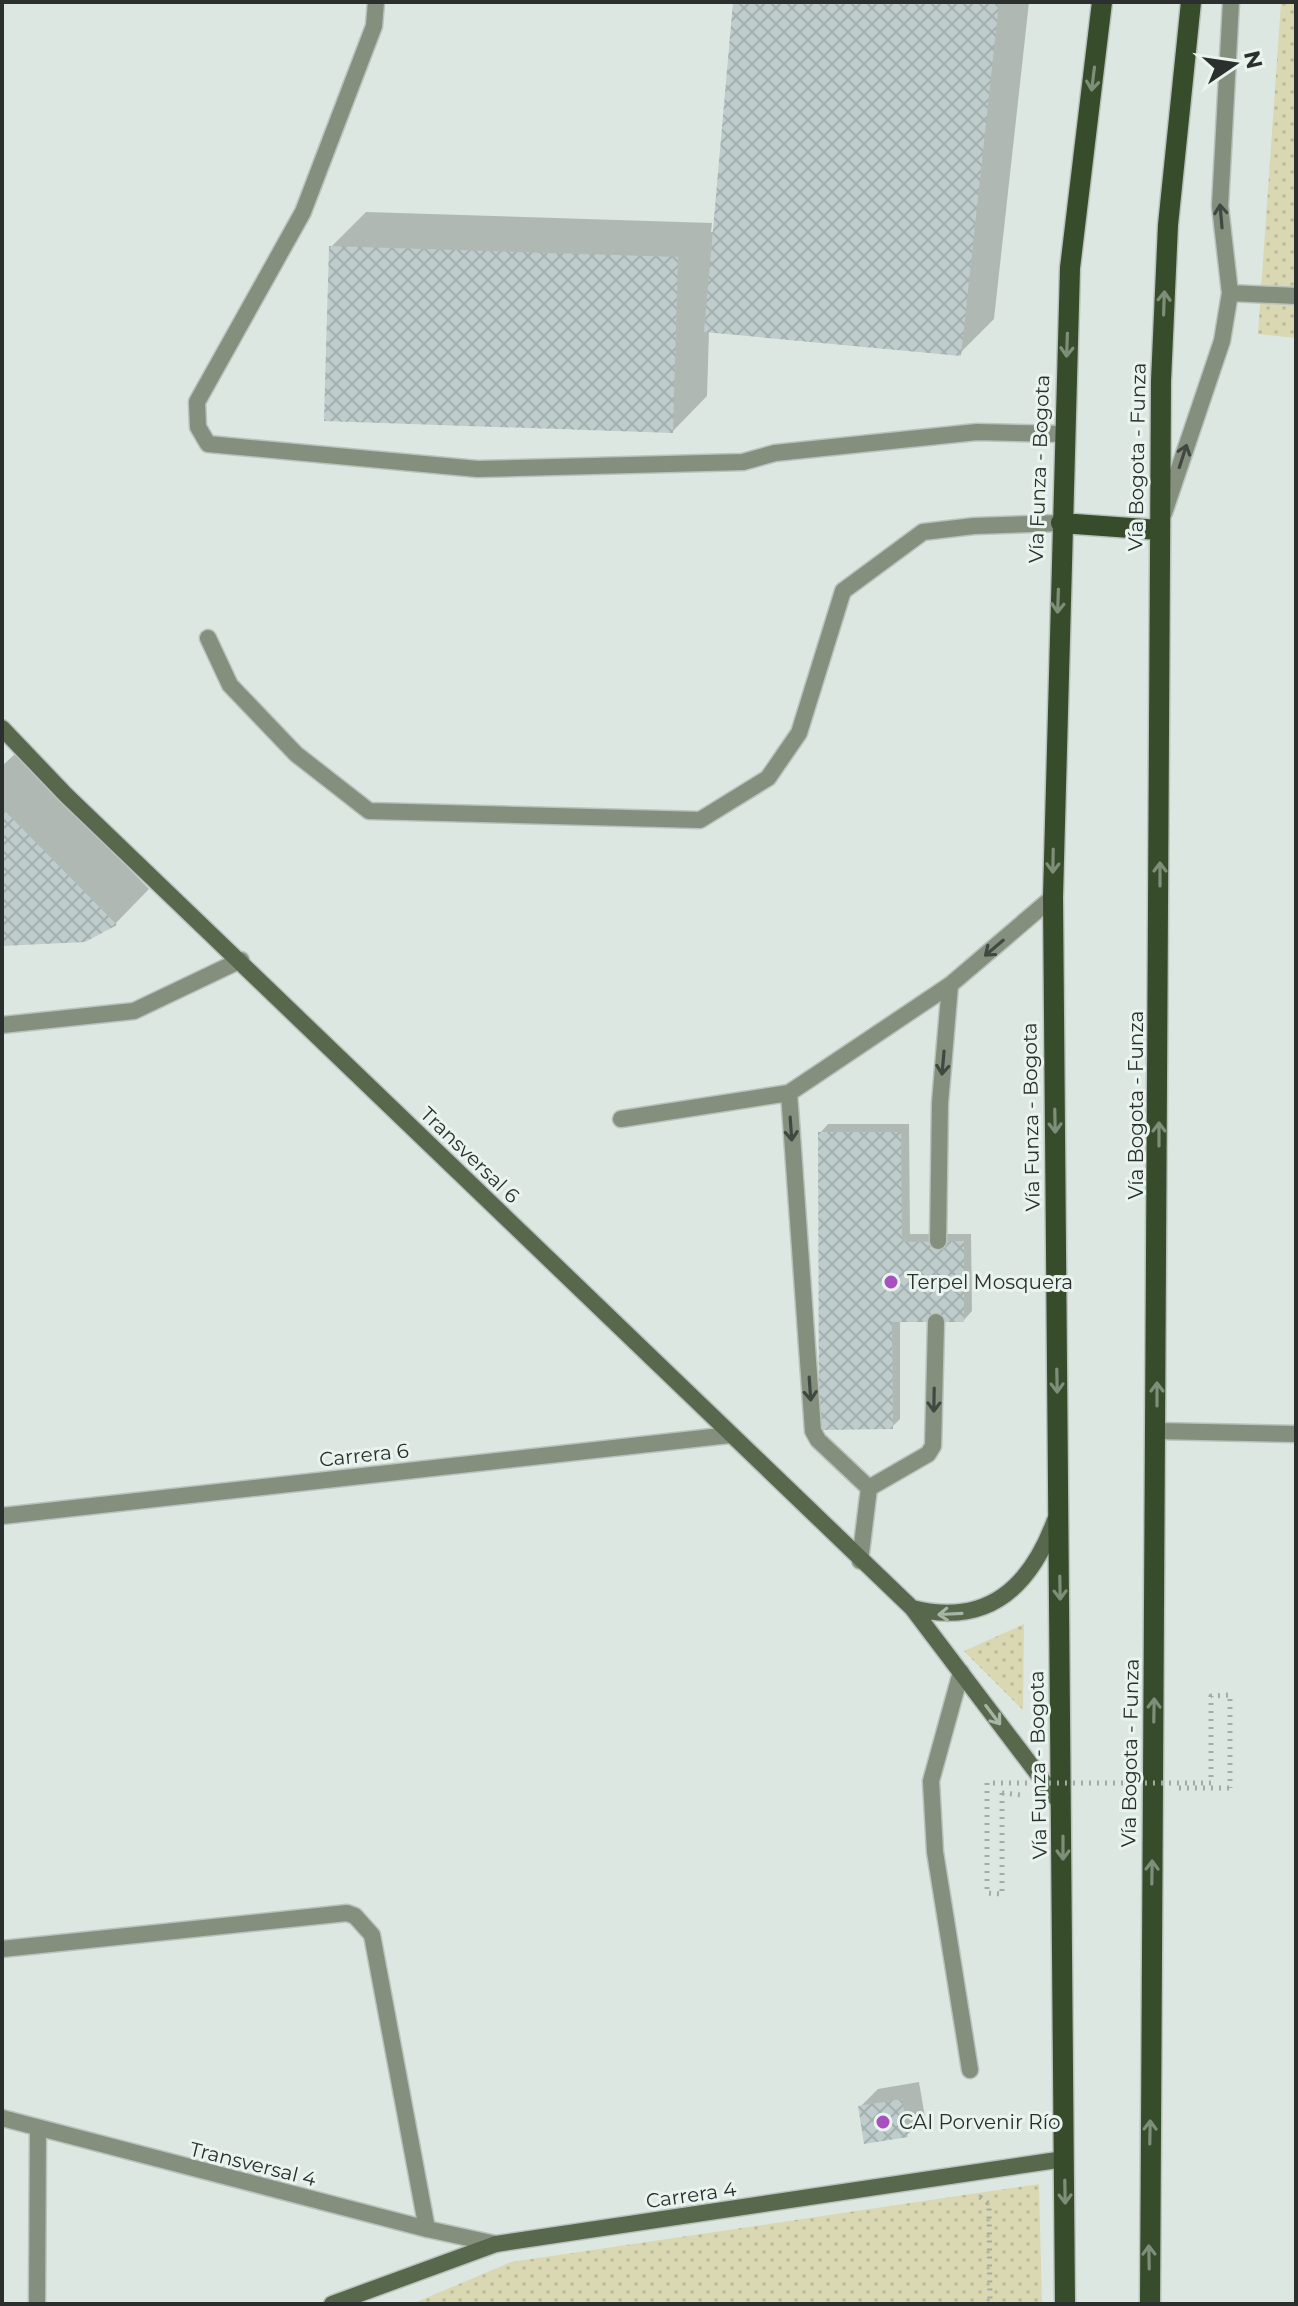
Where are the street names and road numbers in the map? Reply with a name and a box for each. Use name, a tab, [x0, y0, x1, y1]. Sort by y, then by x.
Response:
street label: Vía Bogota - Funza	[1123, 362, 1151, 552]
street label: Vía Funza - Bogota	[1024, 374, 1054, 564]
street label: Vía Bogota - Funza	[1124, 1011, 1148, 1199]
street label: Vía Funza - Bogota	[1017, 1022, 1045, 1212]
street label: Transversal 6	[416, 1102, 524, 1208]
street label: Carrera 6	[318, 1438, 410, 1472]
street label: Vía Bogota - Funza	[1116, 1658, 1144, 1848]
street label: Vía Funza - Bogota	[1024, 1670, 1052, 1860]
street label: Transversal 4	[187, 2137, 319, 2191]
street label: Carrera 4	[644, 2177, 738, 2213]

